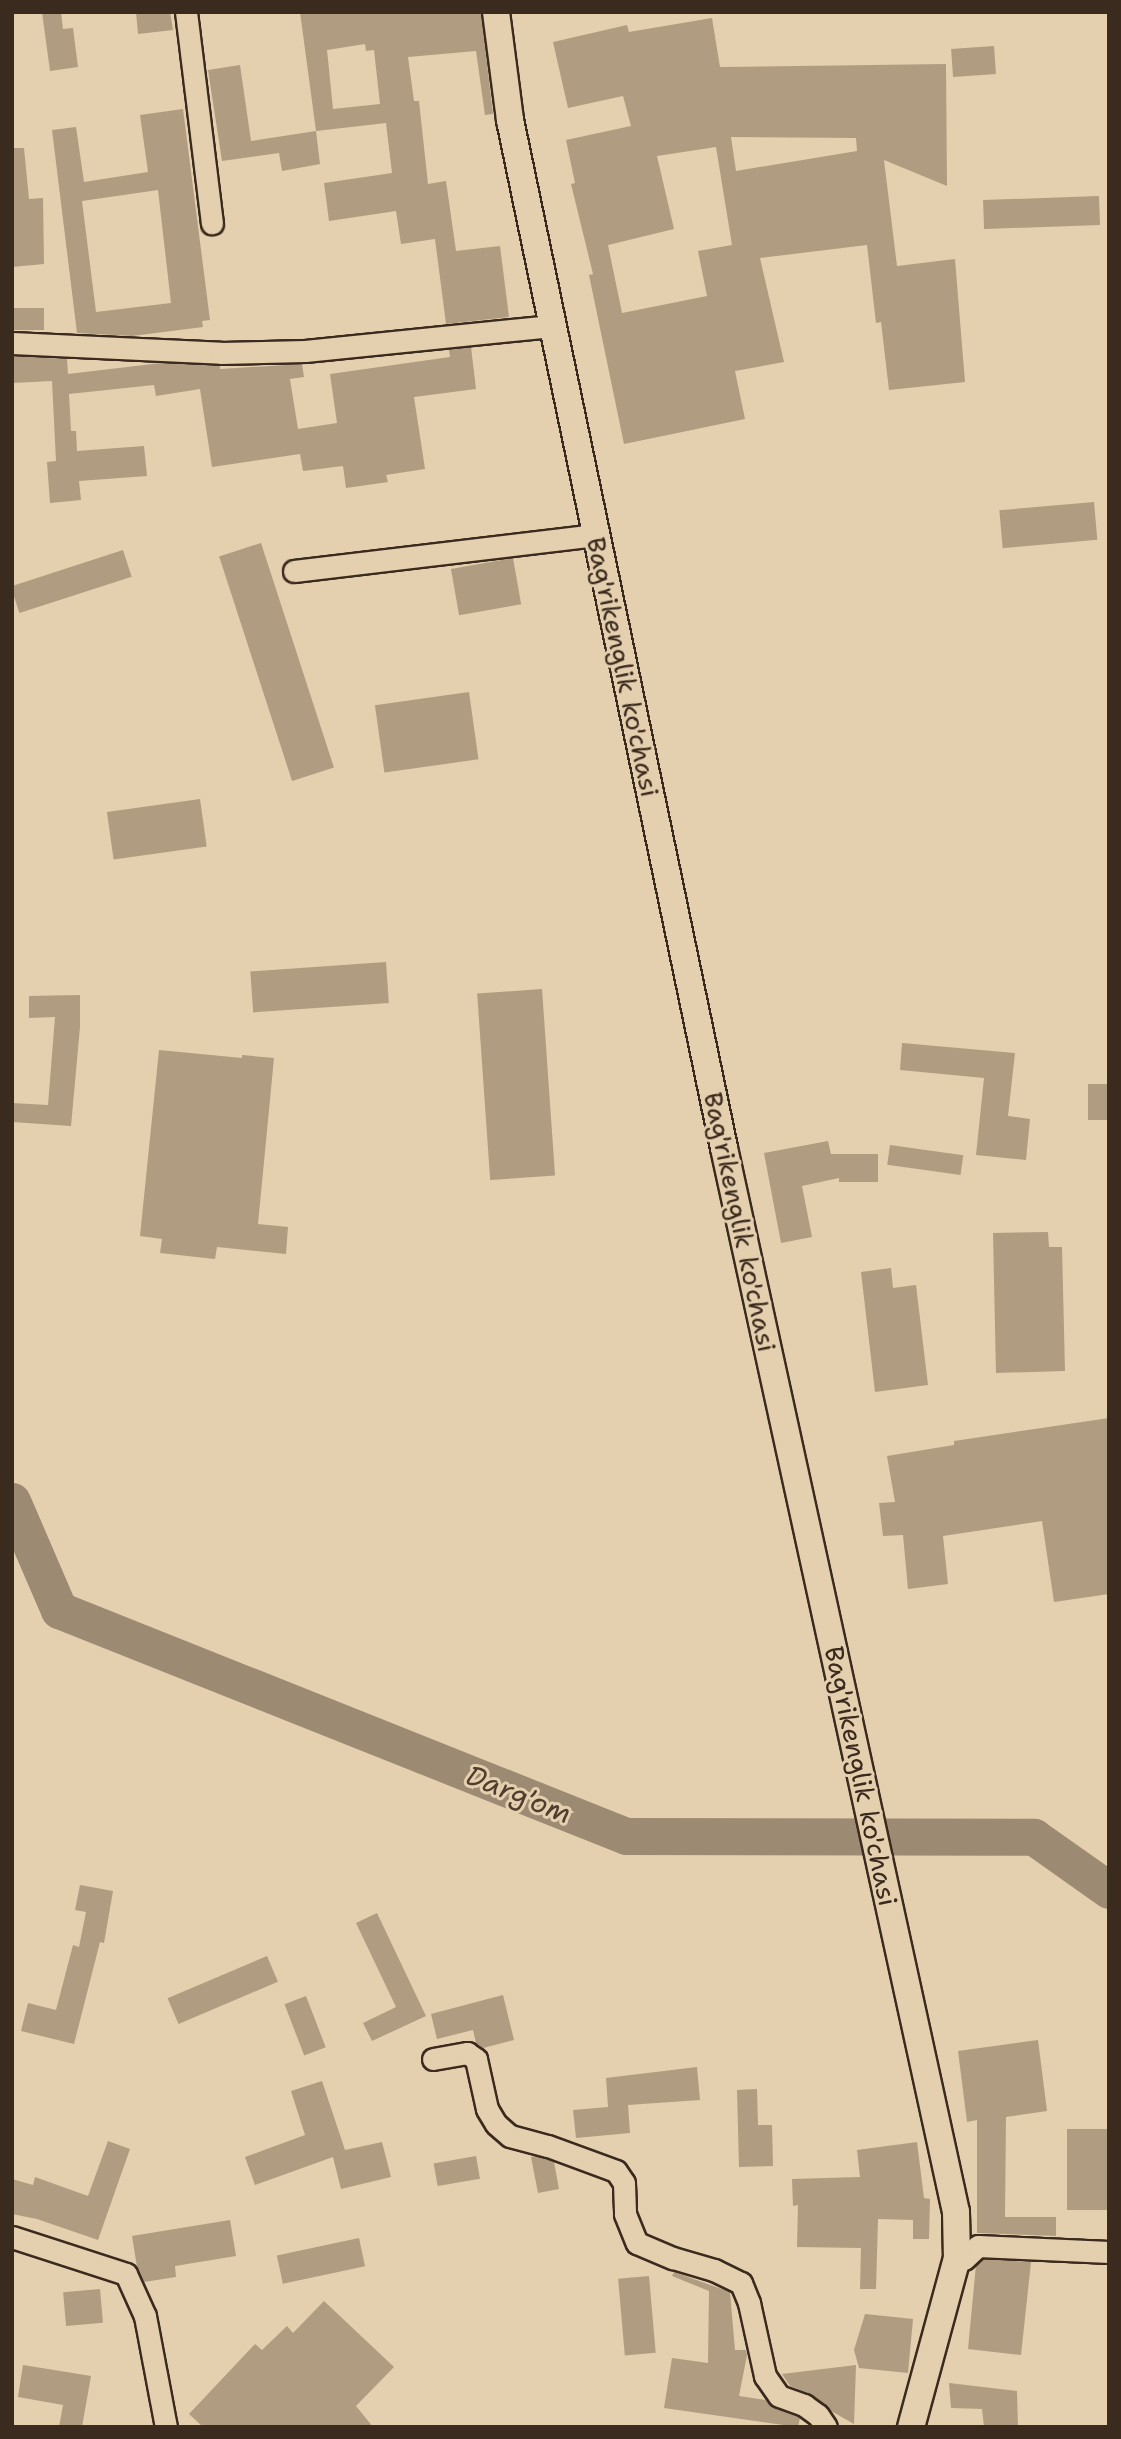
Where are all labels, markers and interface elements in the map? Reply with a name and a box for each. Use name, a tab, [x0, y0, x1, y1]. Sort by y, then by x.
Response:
street label: Bag'rikenglik ko'chasi	[580, 534, 666, 800]
street label: Bag'rikenglik ko'chasi	[697, 1089, 783, 1355]
street label: Bag'rikenglik ko'chasi	[818, 1643, 904, 1909]
water label: Darg'om	[461, 1758, 577, 1830]

